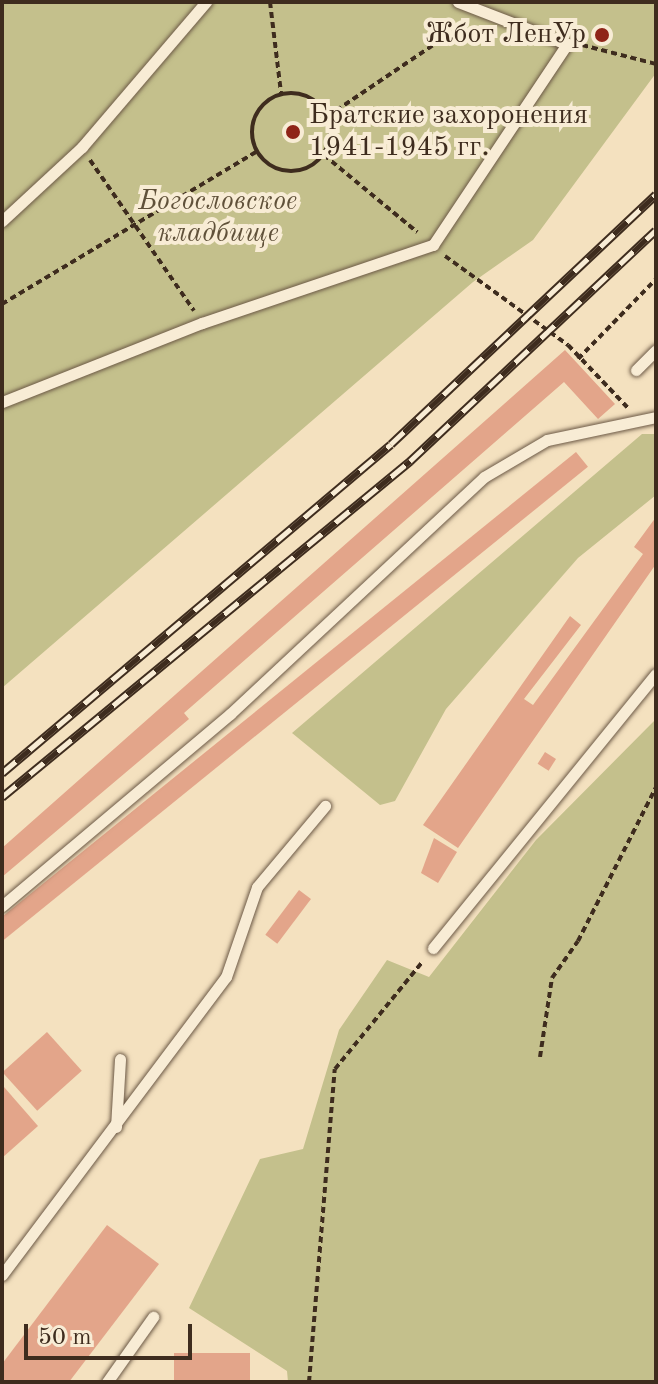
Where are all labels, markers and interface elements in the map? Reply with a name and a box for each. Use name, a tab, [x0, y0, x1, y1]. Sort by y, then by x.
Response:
place label: Жбот ЛенУр	[425, 18, 586, 52]
marker: Жбот ЛенУр	[593, 26, 611, 44]
place label: Братские захоронения 1941-1945 гг.	[309, 99, 588, 165]
marker: Братские захоронения 1941-1945 гг.	[284, 123, 302, 141]
park label: Богословское кладбище	[139, 185, 297, 251]
scale bar	[28, 1308, 196, 1358]
text: 50 m	[38, 1326, 92, 1350]

